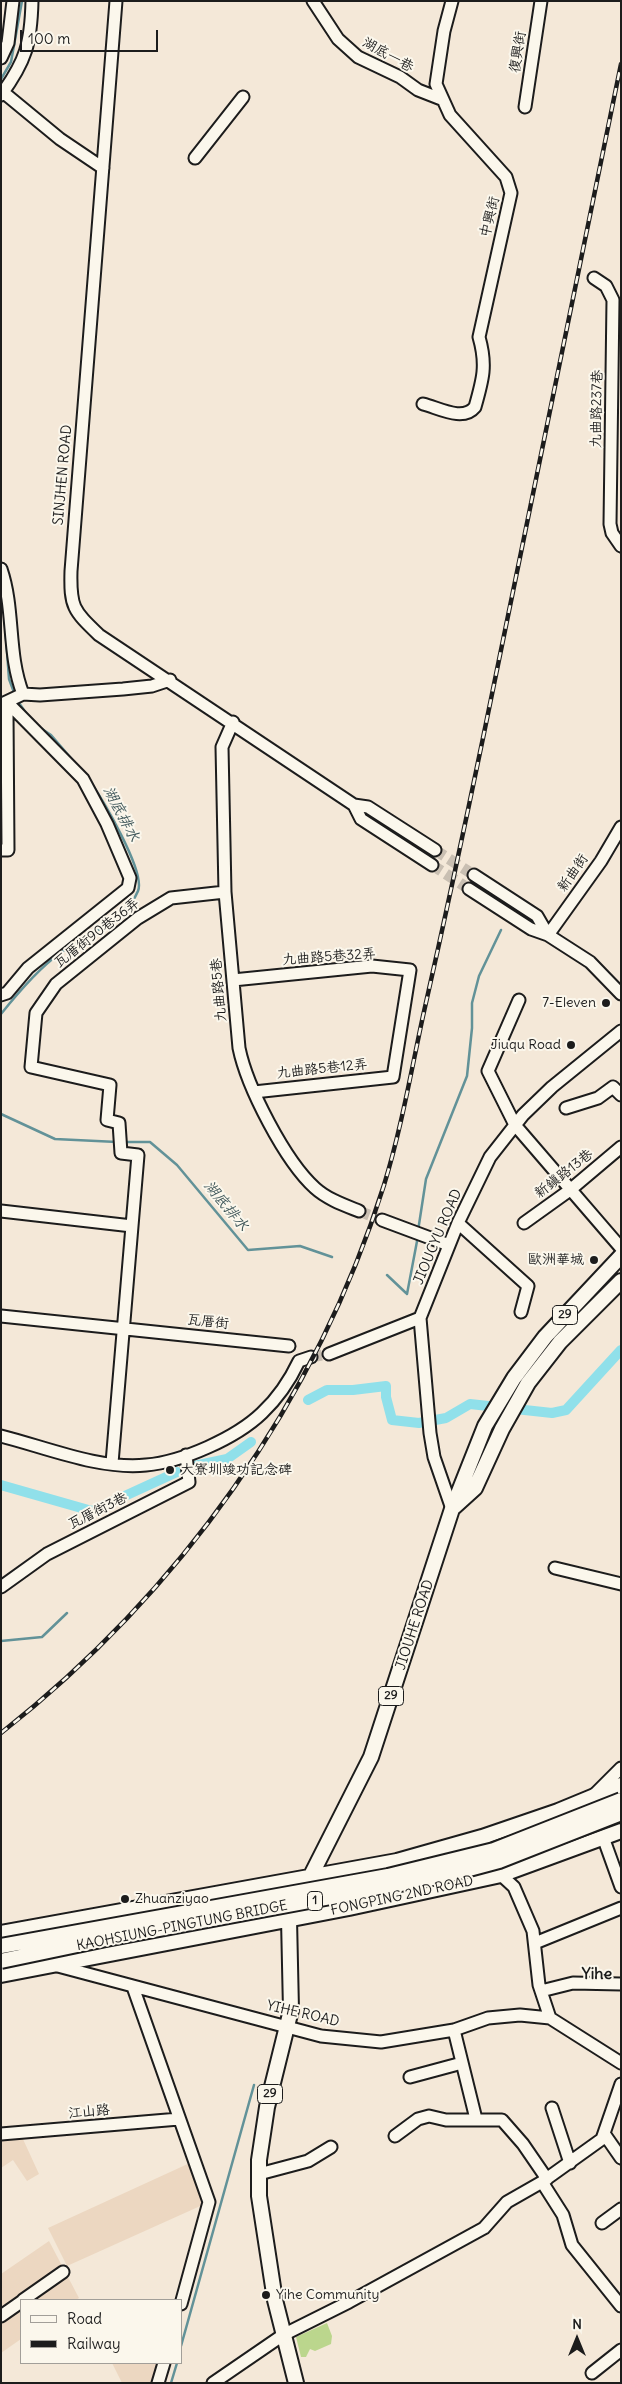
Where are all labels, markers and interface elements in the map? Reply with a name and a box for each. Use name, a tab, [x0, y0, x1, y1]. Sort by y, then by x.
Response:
scale bar	[22, 20, 160, 52]
text: 100 m	[28, 29, 70, 48]
street label: 復興街	[506, 30, 530, 74]
street label: 湖底一巷	[359, 34, 417, 76]
street label: 中興街	[477, 195, 503, 239]
street label: 九曲路237巷	[588, 370, 606, 448]
street label: SINJHEN ROAD	[50, 424, 76, 526]
water label: 湖底排水	[99, 783, 143, 845]
street label: 新曲街	[554, 851, 592, 895]
street label: 瓦厝街90巷36弄	[51, 895, 143, 971]
street label: 九曲路5巷32弄	[282, 945, 376, 969]
street label: 九曲路5巷	[208, 957, 230, 1023]
place label: 7-Eleven	[542, 995, 596, 1011]
marker: 7-Eleven	[600, 997, 612, 1009]
place label: Jiuqu Road	[490, 1037, 561, 1053]
marker: Jiuqu Road	[565, 1039, 577, 1051]
street label: 九曲路5巷12弄	[276, 1056, 368, 1082]
street label: 新鎮路13巷	[531, 1146, 597, 1202]
water label: 湖底排水	[200, 1177, 252, 1235]
street label: JIOUCYU ROAD	[410, 1187, 466, 1287]
place label: 歐洲華城	[528, 1252, 584, 1268]
marker: 歐洲華城	[588, 1254, 600, 1266]
road number: 29	[552, 1306, 578, 1324]
street label: 瓦厝街	[186, 1311, 230, 1333]
place label: 大寮圳竣功記念碑	[180, 1462, 292, 1478]
marker: 大寮圳竣功記念碑	[164, 1464, 176, 1476]
street label: 瓦厝街3巷	[66, 1489, 130, 1533]
street label: JIOUHE ROAD	[393, 1578, 437, 1672]
road number: 29	[378, 1686, 404, 1705]
street label: FONGPING 2ND ROAD	[329, 1873, 475, 1919]
place label: Zhuanziyao	[135, 1891, 209, 1907]
road number: 1	[308, 1892, 322, 1910]
marker: Zhuanziyao	[119, 1893, 131, 1905]
street label: KAOHSIUNG-PINGTUNG BRIDGE	[75, 1897, 289, 1955]
district label: Yihe	[582, 1964, 612, 1984]
street label: YIHE ROAD	[265, 1997, 341, 2031]
road number: 29	[258, 2084, 282, 2104]
street label: 江山路	[67, 2102, 111, 2122]
place label: Yihe Community	[276, 2287, 379, 2303]
marker: Yihe Community	[260, 2289, 272, 2301]
legend	[20, 2299, 182, 2364]
text: Road	[67, 2309, 102, 2328]
north arrow	[552, 2314, 602, 2364]
text: N	[572, 2315, 582, 2333]
text: Railway	[67, 2334, 121, 2353]

